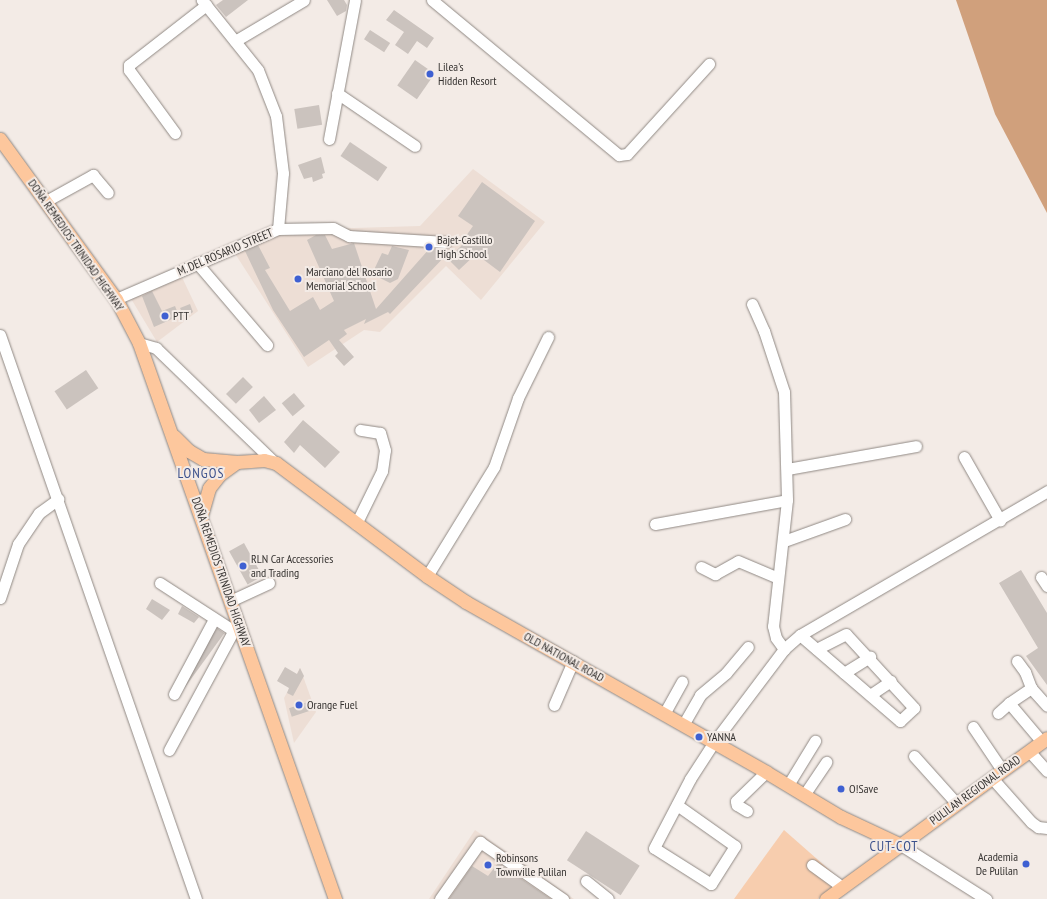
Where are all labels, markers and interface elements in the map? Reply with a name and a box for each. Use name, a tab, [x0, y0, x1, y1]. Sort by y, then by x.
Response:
place label: Lilea's Hidden Resort	[438, 60, 497, 88]
marker: Lilea's Hidden Resort	[425, 69, 435, 79]
street label: DOÑA REMEDIOS TRINIDAD HIGHWAY	[25, 176, 127, 314]
street label: M. DEL ROSARIO STREET	[174, 225, 276, 279]
place label: Bajet-Castillo High School	[437, 233, 492, 261]
marker: Bajet-Castillo High School	[424, 242, 434, 252]
place label: Marciano del Rosario Memorial School	[306, 265, 392, 293]
marker: Marciano del Rosario Memorial School	[293, 274, 303, 284]
place label: PTT	[173, 309, 189, 323]
marker: PTT	[160, 311, 170, 321]
district label: LONGOS	[178, 465, 224, 481]
street label: DOÑA REMEDIOS TRINIDAD HIGHWAY	[188, 495, 254, 649]
place label: RLN Car Accessories and Trading	[251, 552, 334, 580]
marker: RLN Car Accessories and Trading	[238, 561, 248, 571]
street label: OLD NATIONAL ROAD	[521, 629, 607, 685]
place label: Orange Fuel	[307, 698, 358, 712]
marker: Orange Fuel	[294, 700, 304, 710]
place label: YANNA	[707, 730, 736, 744]
marker: YANNA	[694, 732, 704, 742]
street label: PULILAN REGIONAL ROAD	[927, 752, 1023, 828]
place label: O!Save	[849, 782, 878, 796]
marker: O!Save	[836, 784, 846, 794]
district label: CUT-COT	[869, 838, 919, 854]
place label: Academia De Pulilan	[976, 850, 1018, 878]
place label: Robinsons Townville Pulilan	[496, 851, 566, 879]
marker: Academia De Pulilan	[1021, 859, 1031, 869]
marker: Robinsons Townville Pulilan	[483, 860, 493, 870]

